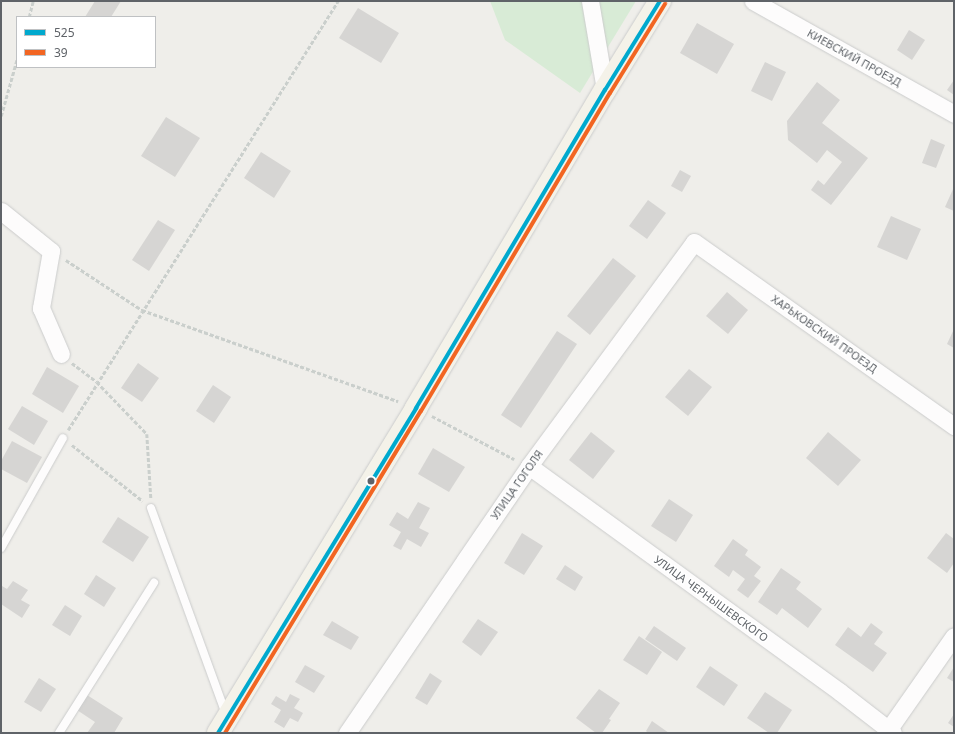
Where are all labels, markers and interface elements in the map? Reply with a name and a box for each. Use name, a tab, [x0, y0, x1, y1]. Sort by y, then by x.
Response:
legend	[16, 16, 156, 68]
text: 525	[54, 24, 75, 41]
street label: КИЕВСКИЙ ПРОЕЗД	[805, 27, 903, 89]
text: 39	[54, 44, 68, 61]
street label: ХАРЬКОВСКИЙ ПРОЕЗД	[769, 292, 879, 376]
street label: УЛИЦА ГОГОЛЯ	[488, 448, 546, 522]
unlabelled marker	[366, 476, 376, 486]
street label: УЛИЦА ЧЕРНЫШЕВСКОГО	[651, 553, 771, 645]

